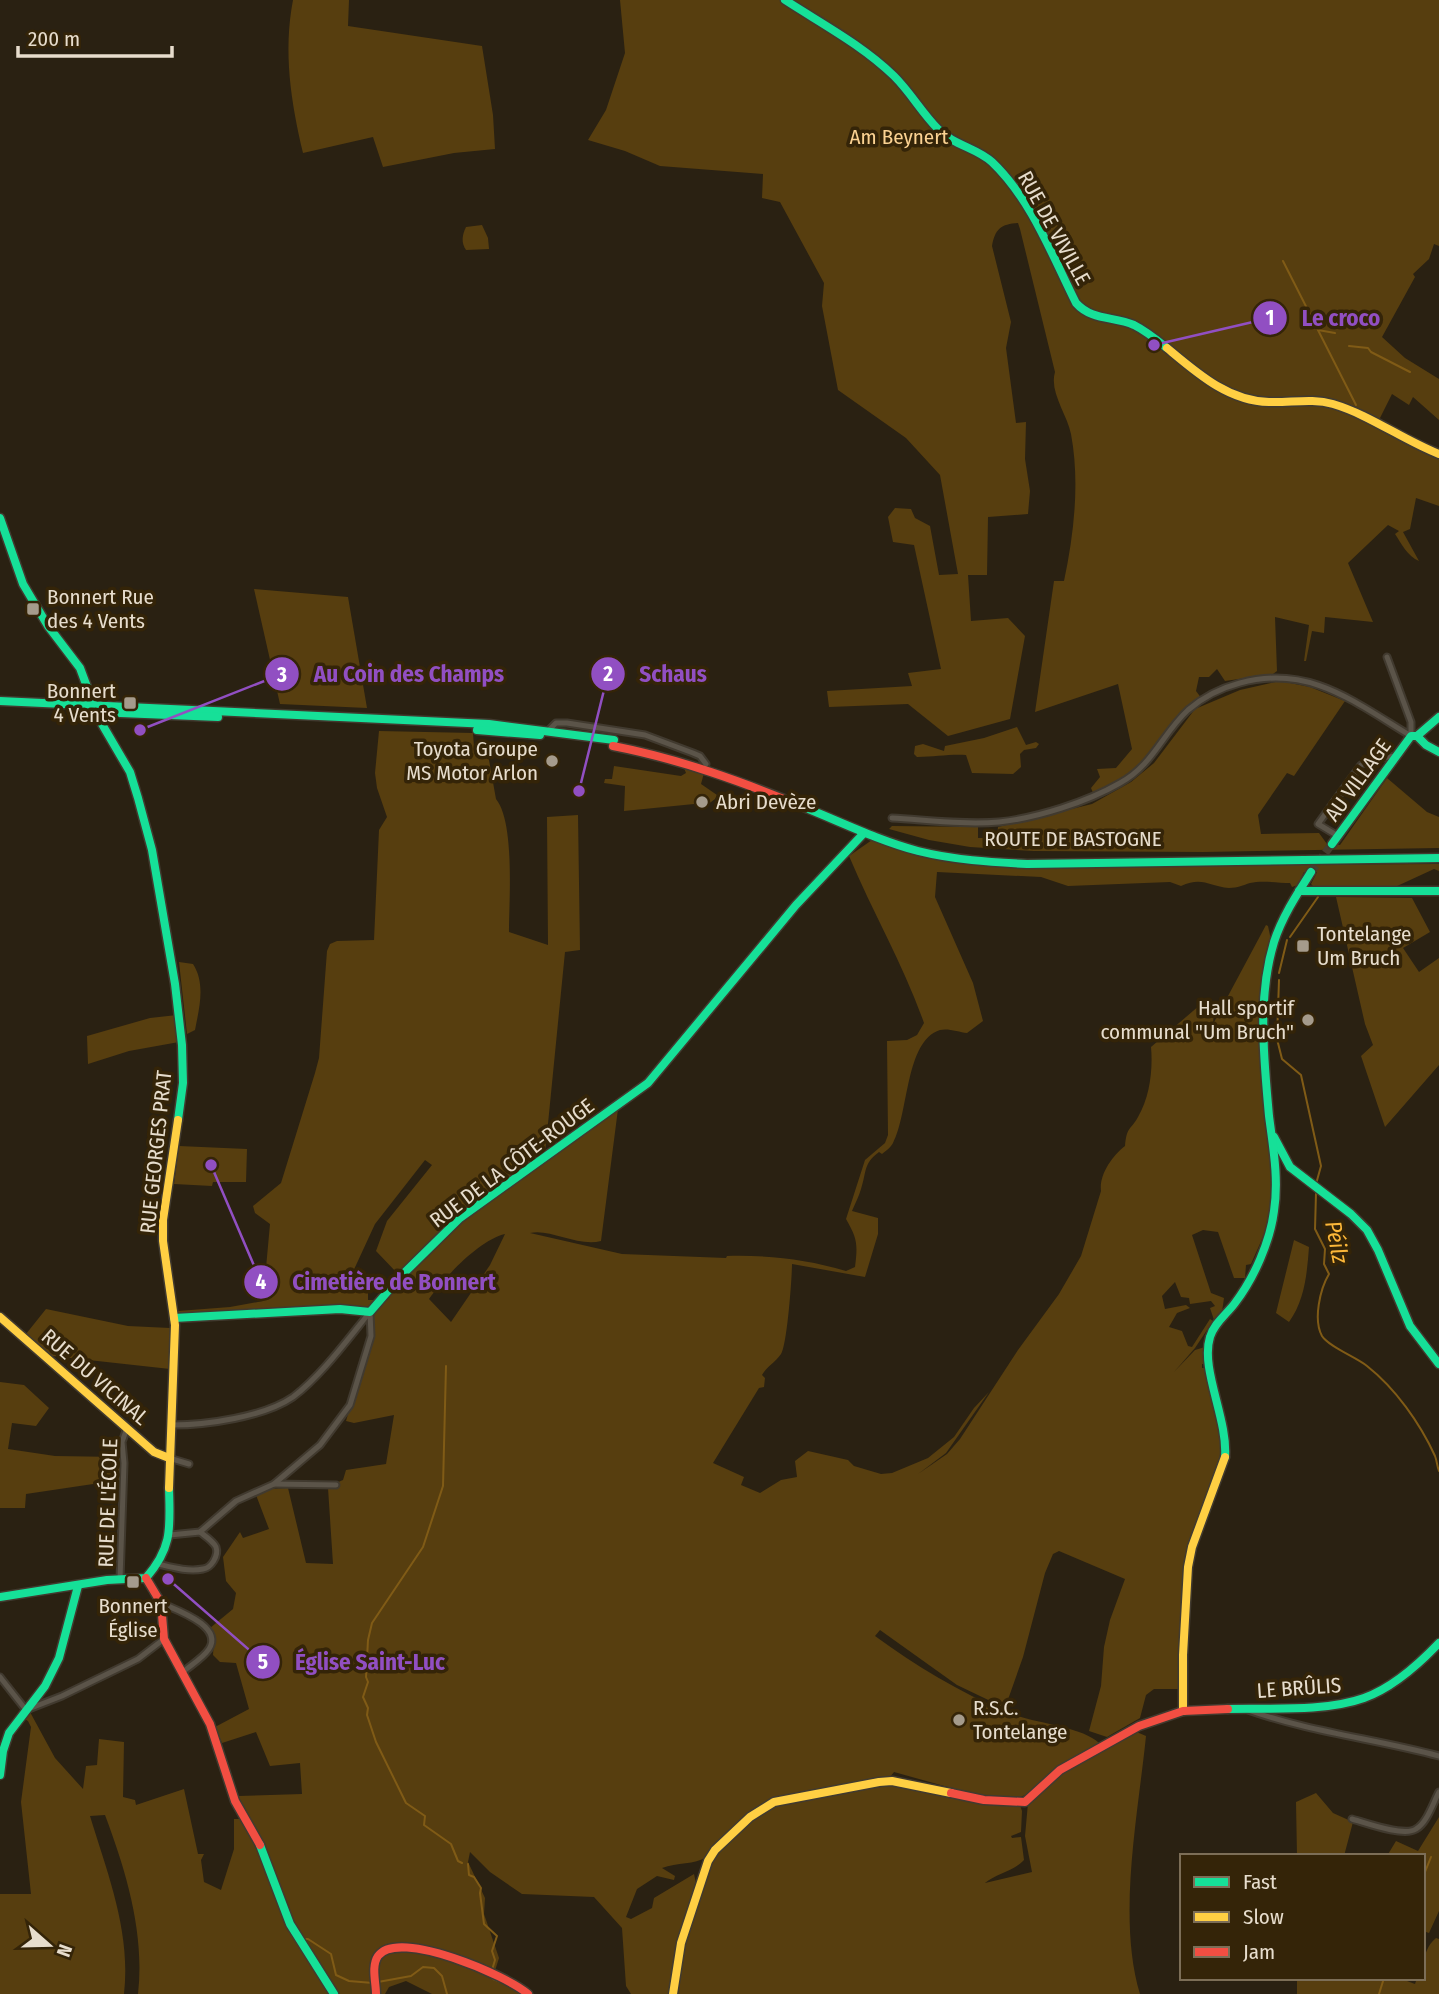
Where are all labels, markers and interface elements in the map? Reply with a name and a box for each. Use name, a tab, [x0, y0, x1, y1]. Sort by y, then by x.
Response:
scale bar	[18, 14, 172, 58]
text: 200 m	[28, 26, 80, 52]
park label: Am Beynert	[850, 124, 949, 150]
street label: RUE DE VIVILLE	[1012, 166, 1096, 290]
callout: Le croco	[1253, 296, 1394, 340]
text: Le croco	[1302, 304, 1380, 332]
text: 1	[1266, 305, 1274, 331]
place label: Bonnert Rue des 4 Vents	[47, 584, 154, 634]
marker: Bonnert Rue des 4 Vents	[25, 601, 41, 617]
callout: Au Coin des Champs	[265, 652, 518, 696]
callout: Schaus	[591, 652, 721, 696]
text: Au Coin des Champs	[313, 660, 504, 688]
text: Schaus	[639, 660, 707, 688]
text: 2	[602, 661, 613, 687]
text: 3	[276, 662, 287, 688]
place label: Bonnert 4 Vents	[47, 678, 116, 728]
marker: Bonnert 4 Vents	[122, 695, 138, 711]
street label: AU VILLAGE	[1319, 734, 1397, 826]
place label: Toyota Groupe MS Motor Arlon	[406, 736, 538, 786]
marker: Toyota Groupe MS Motor Arlon	[544, 753, 560, 769]
place label: Abri Devèze	[716, 789, 816, 815]
marker: Abri Devèze	[694, 794, 710, 810]
street label: ROUTE DE BASTOGNE	[984, 826, 1162, 852]
place label: Tontelange Um Bruch	[1317, 921, 1411, 971]
marker: Tontelange Um Bruch	[1295, 938, 1311, 954]
place label: Hall sportif communal "Um Bruch"	[1101, 995, 1296, 1045]
marker: Hall sportif communal "Um Bruch"	[1300, 1012, 1316, 1028]
street label: RUE GEORGES PRAT	[135, 1069, 178, 1235]
street label: RUE DE LA CÔTE-ROUGE	[425, 1093, 599, 1233]
water label: Péilz	[1319, 1218, 1355, 1267]
callout: Cimetière de Bonnert	[243, 1260, 510, 1304]
text: Cimetière de Bonnert	[292, 1268, 497, 1296]
text: 4	[256, 1269, 267, 1295]
street label: RUE DU VICINAL	[36, 1323, 154, 1431]
street label: RUE DE L'ÉCOLE	[93, 1438, 123, 1568]
marker: Bonnert Église	[125, 1574, 141, 1590]
place label: Bonnert Église	[98, 1593, 168, 1643]
callout: Église Saint-Luc	[246, 1640, 459, 1684]
text: Église Saint-Luc	[295, 1647, 445, 1676]
text: 5	[258, 1649, 268, 1675]
street label: LE BRÛLIS	[1256, 1672, 1342, 1704]
place label: R.S.C. Tontelange	[973, 1695, 1067, 1745]
marker: R.S.C. Tontelange	[951, 1712, 967, 1728]
legend	[1180, 1854, 1425, 1980]
text: Fast	[1243, 1869, 1277, 1895]
text: Slow	[1243, 1904, 1284, 1930]
north arrow	[14, 1910, 84, 1980]
text: Jam	[1243, 1939, 1275, 1965]
text: N	[52, 1941, 77, 1960]

